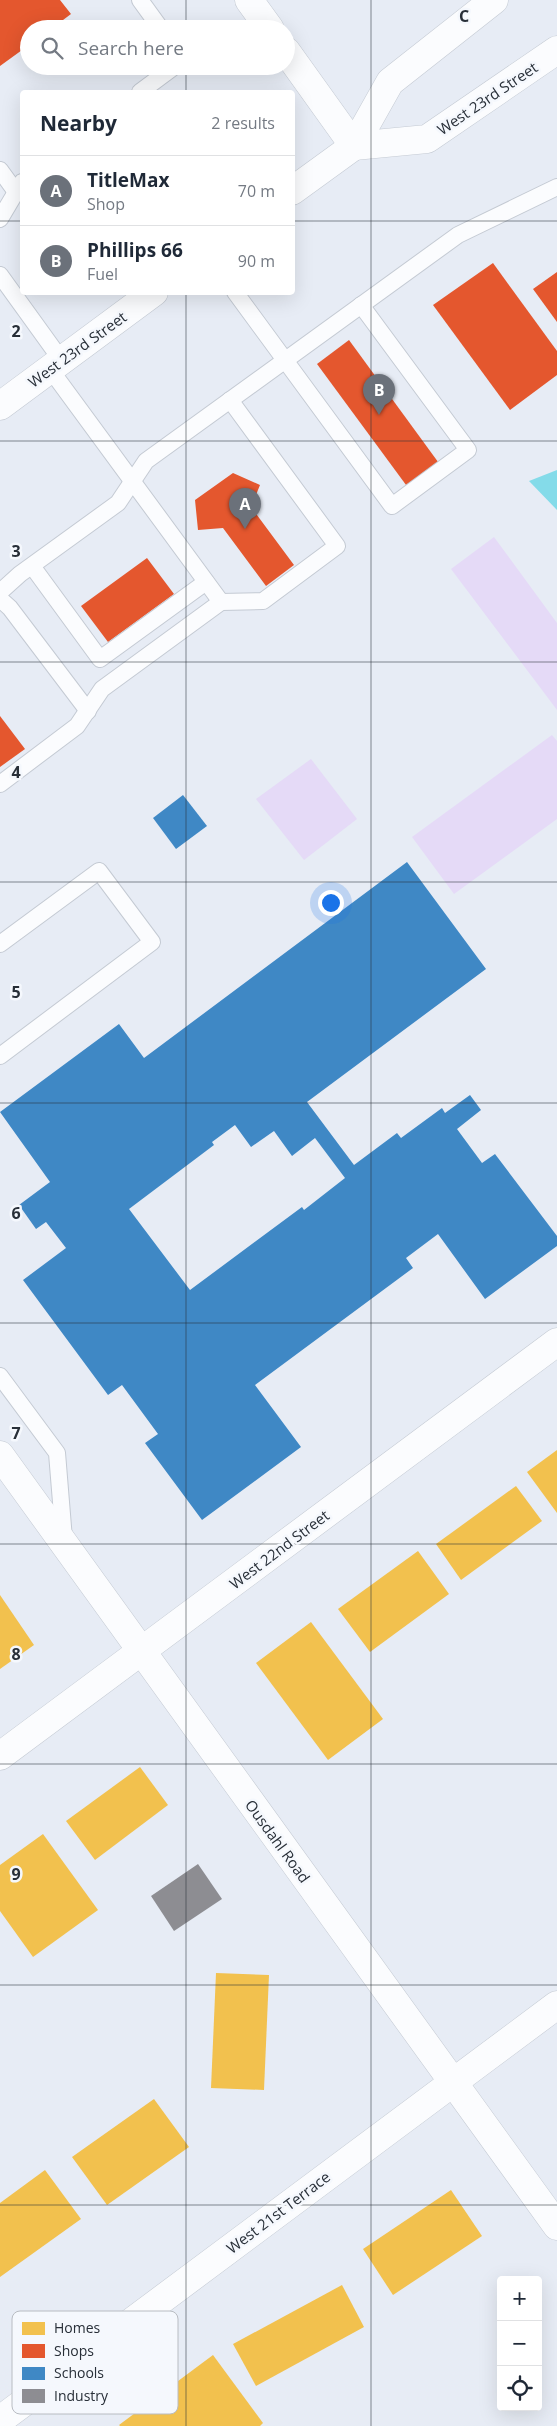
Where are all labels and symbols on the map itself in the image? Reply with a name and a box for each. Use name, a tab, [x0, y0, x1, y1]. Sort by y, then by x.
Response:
text: C	[459, 5, 469, 27]
street label: West 23rd Street	[433, 57, 541, 139]
street label: West 23rd Street	[24, 307, 130, 391]
text: 2	[11, 320, 21, 342]
pin: B	[363, 374, 395, 415]
pin: A	[229, 488, 261, 529]
text: 3	[11, 540, 21, 562]
text: 4	[11, 761, 21, 783]
your location	[318, 890, 344, 916]
text: 5	[11, 981, 21, 1003]
text: 6	[11, 1202, 21, 1224]
text: 7	[11, 1422, 21, 1444]
street label: West 22nd Street	[225, 1505, 333, 1593]
text: 8	[11, 1643, 21, 1665]
street label: Ousdahl Road	[241, 1795, 315, 1887]
text: 9	[11, 1863, 21, 1885]
street label: West 21st Terrace	[222, 2166, 334, 2258]
legend	[12, 2311, 178, 2414]
text: Homes	[54, 2318, 101, 2337]
text: Shops	[54, 2341, 94, 2360]
text: Schools	[54, 2363, 104, 2382]
text: Industry	[54, 2386, 109, 2405]

